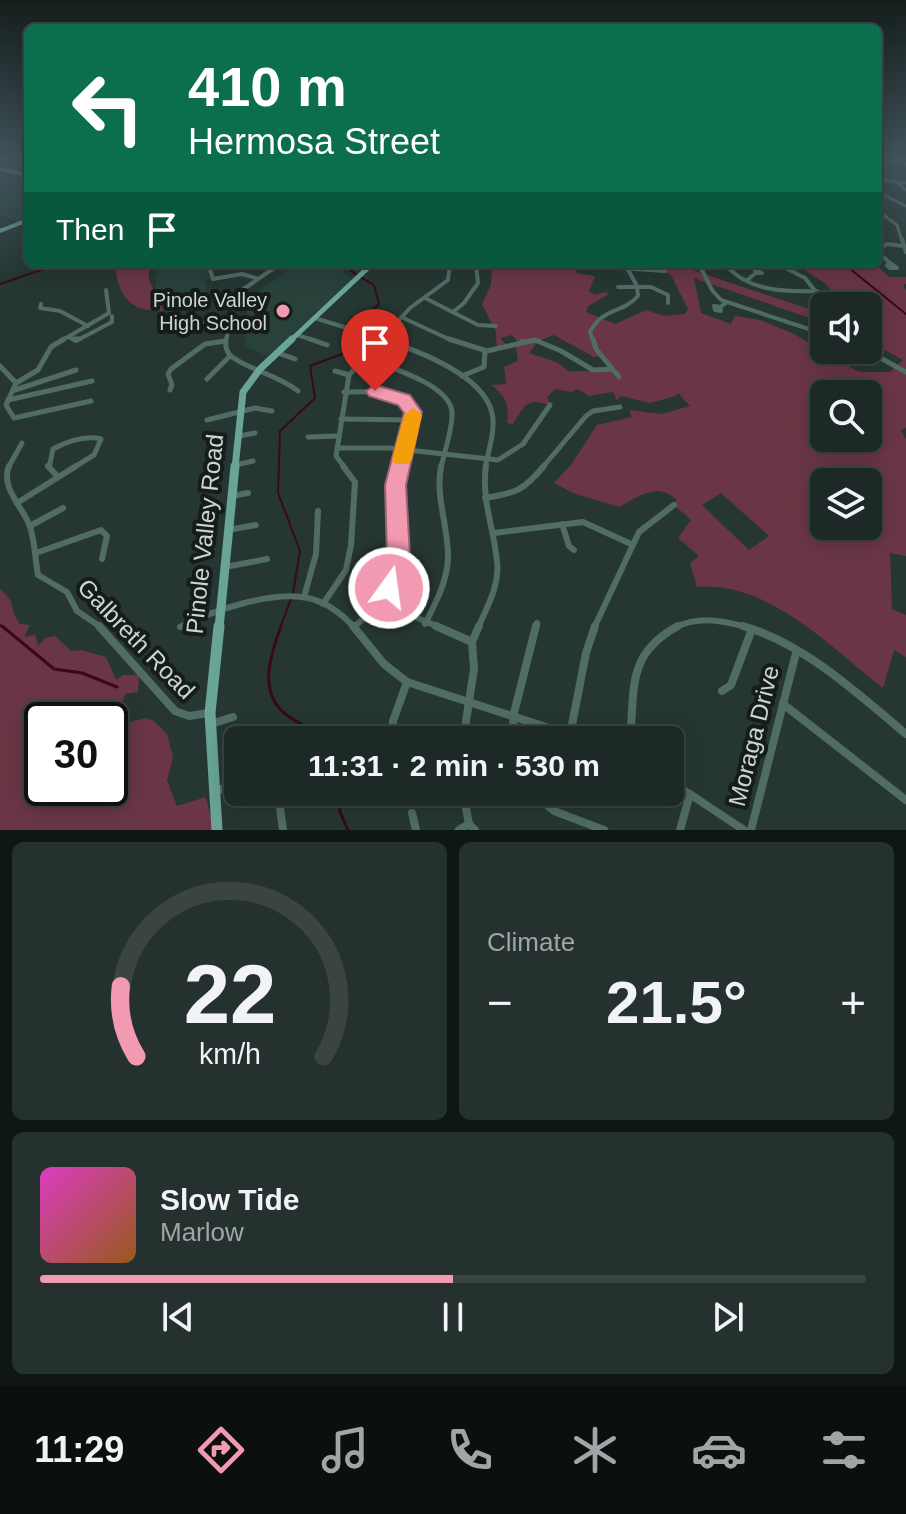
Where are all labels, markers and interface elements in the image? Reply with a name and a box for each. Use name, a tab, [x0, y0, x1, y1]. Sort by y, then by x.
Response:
text: 410 m	[188, 55, 347, 118]
icon: left	[56, 56, 160, 160]
text: Hermosa Street	[188, 121, 440, 162]
icon: arrive	[140, 208, 184, 252]
text: Then	[56, 213, 124, 246]
place label: Pinole Valley High School	[153, 289, 267, 334]
map controls	[810, 292, 882, 540]
button: sound	[810, 292, 882, 364]
marker: Pinole Valley High School	[274, 302, 292, 320]
pin	[341, 309, 409, 391]
icon: arrive	[353, 321, 397, 365]
button: search	[810, 380, 882, 452]
street label: Pinole Valley Road	[181, 433, 228, 635]
button: layers	[810, 468, 882, 540]
position arrow	[347, 546, 431, 630]
street label: Galbreth Road	[72, 573, 200, 704]
street label: Moraga Drive	[723, 663, 784, 809]
speed limit sign: 30	[24, 702, 128, 806]
text: 11:31 · 2 min · 530 m	[308, 749, 600, 782]
text: Climate	[487, 927, 575, 957]
text: 22	[183, 948, 276, 1041]
text: 21.5°	[606, 969, 747, 1036]
text: −	[487, 978, 513, 1027]
text: +	[840, 978, 866, 1027]
text: km/h	[199, 1038, 260, 1070]
text: Slow Tide	[160, 1183, 299, 1216]
text: Marlow	[160, 1217, 244, 1247]
icon: previous	[156, 1295, 200, 1339]
icon: pause	[431, 1295, 475, 1339]
icon: next	[706, 1295, 750, 1339]
icon: directions	[193, 1422, 249, 1478]
icon: music	[317, 1422, 373, 1478]
icon: phone	[442, 1422, 498, 1478]
icon: climate	[567, 1422, 623, 1478]
icon: car	[691, 1422, 747, 1478]
icon: filters	[816, 1422, 872, 1478]
text: 11:29	[34, 1429, 124, 1470]

